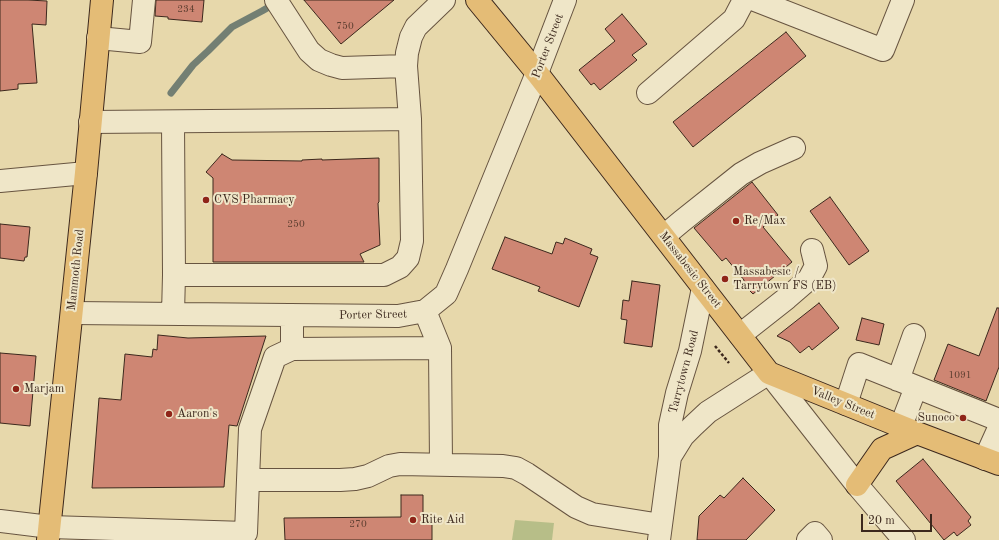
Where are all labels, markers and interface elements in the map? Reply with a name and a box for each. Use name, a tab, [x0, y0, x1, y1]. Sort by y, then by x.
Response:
house number: 234	[177, 3, 195, 15]
street label: Porter Street	[529, 12, 567, 80]
house number: 750	[336, 20, 354, 32]
place label: CVS Pharmacy	[214, 193, 295, 207]
marker: CVS Pharmacy	[201, 195, 211, 205]
place label: Re/Max	[744, 214, 786, 228]
marker: Re/Max	[731, 216, 741, 226]
house number: 250	[287, 218, 305, 230]
street label: Mammoth Road	[65, 229, 87, 311]
street label: Massabesic Street	[656, 229, 724, 311]
place label: Massabesic / Tarrytown FS (EB)	[733, 265, 837, 293]
marker: Massabesic / Tarrytown FS (EB)	[720, 274, 730, 284]
street label: Porter Street	[339, 307, 407, 323]
street label: Tarrytown Road	[666, 329, 702, 415]
house number: 1091	[948, 369, 972, 381]
place label: Marjam	[24, 382, 64, 396]
marker: Marjam	[11, 384, 21, 394]
street label: Valley Street	[809, 384, 877, 422]
place label: Aaron's	[177, 407, 218, 421]
marker: Aaron's	[164, 409, 174, 419]
place label: Sunoco	[918, 411, 955, 425]
marker: Sunoco	[958, 413, 968, 423]
scale bar	[863, 506, 934, 532]
place label: Rite Aid	[421, 513, 465, 527]
marker: Rite Aid	[408, 515, 418, 525]
text: 20 m	[868, 515, 895, 527]
house number: 270	[349, 518, 367, 530]

